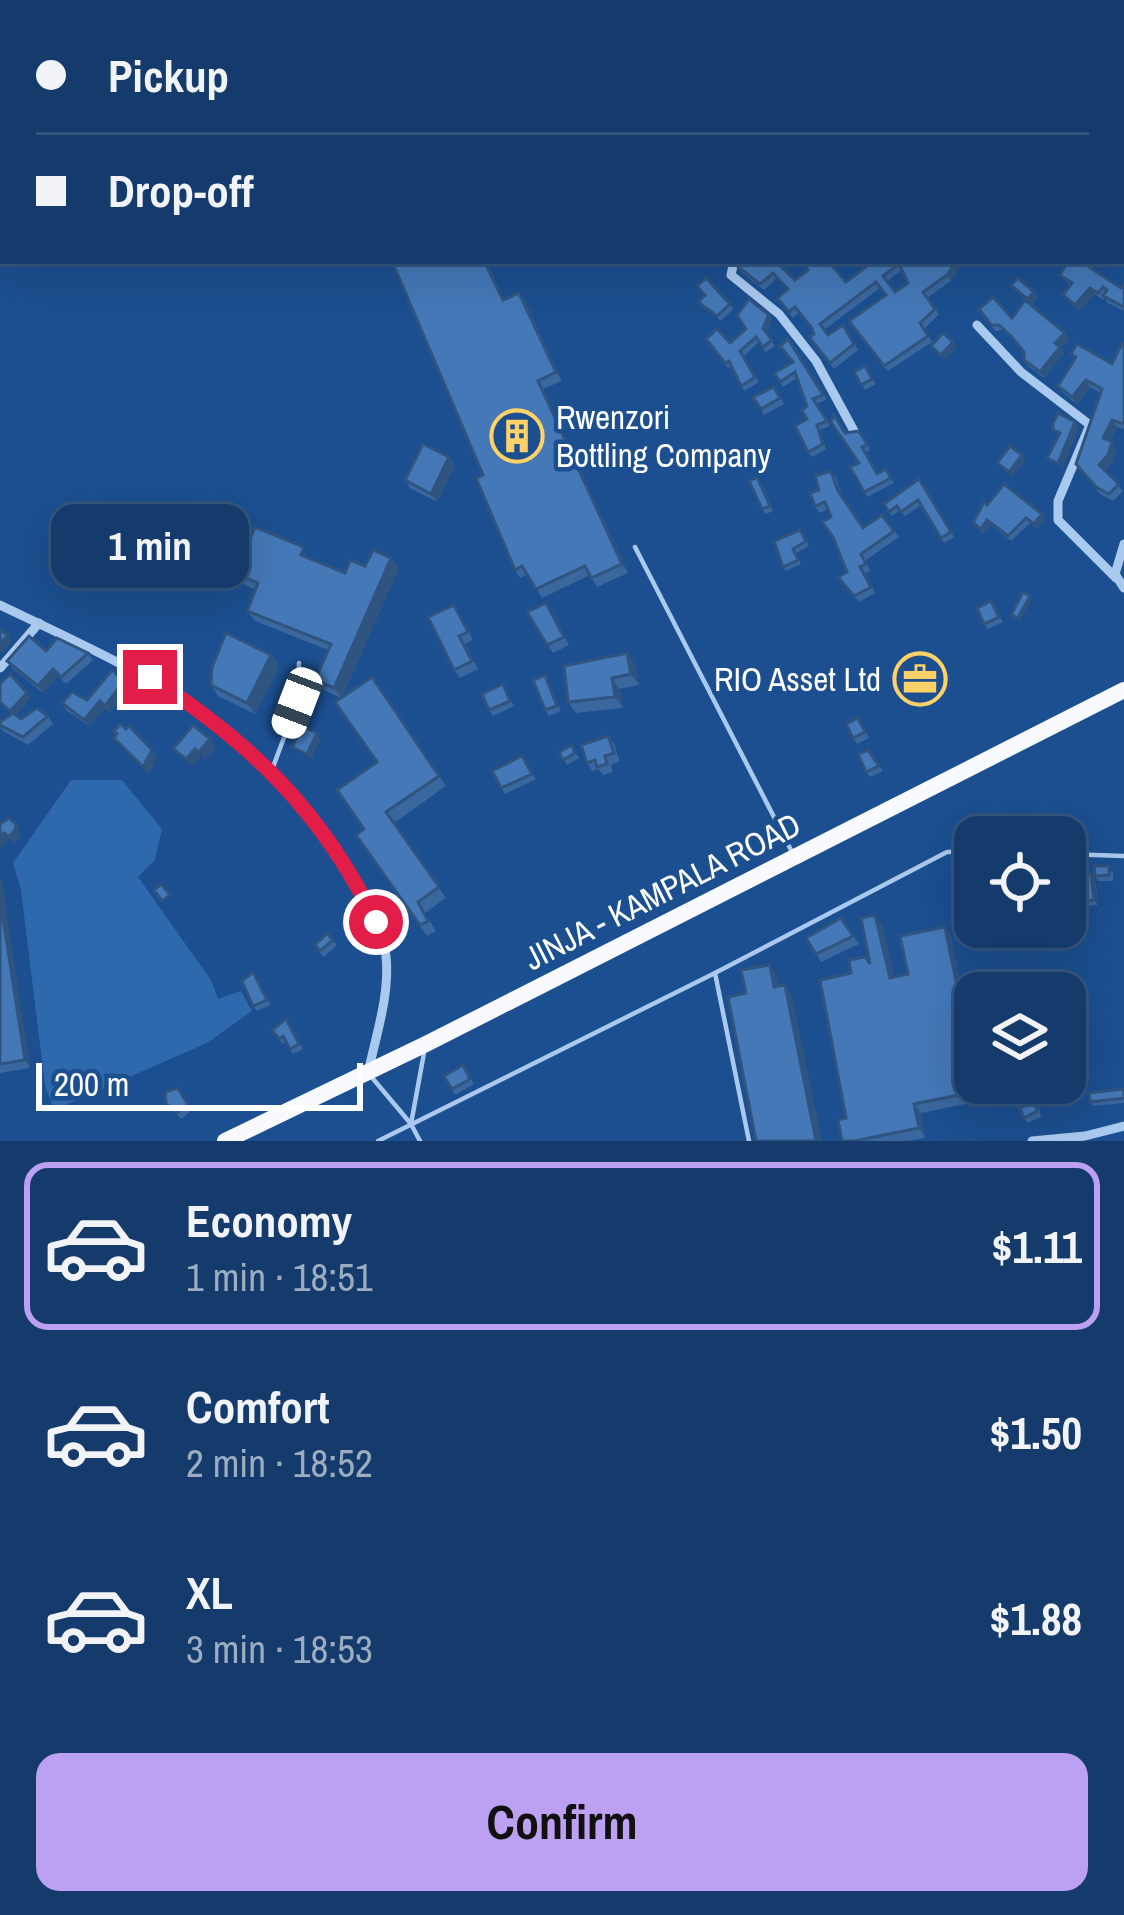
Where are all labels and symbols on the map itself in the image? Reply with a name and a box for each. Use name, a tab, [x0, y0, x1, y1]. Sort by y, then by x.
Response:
place label: Rwenzori Bottling Company	[556, 395, 772, 477]
building icon: Rwenzori Bottling Company	[489, 408, 545, 464]
callout: 1 min	[51, 503, 249, 587]
route end	[123, 650, 177, 704]
office icon: RIO Asset Ltd	[892, 651, 948, 707]
place label: RIO Asset Ltd	[714, 657, 881, 701]
car	[267, 663, 327, 743]
street label: JINJA - KAMPALA ROAD	[516, 802, 808, 980]
route start	[349, 895, 403, 949]
scale bar	[36, 1057, 363, 1110]

